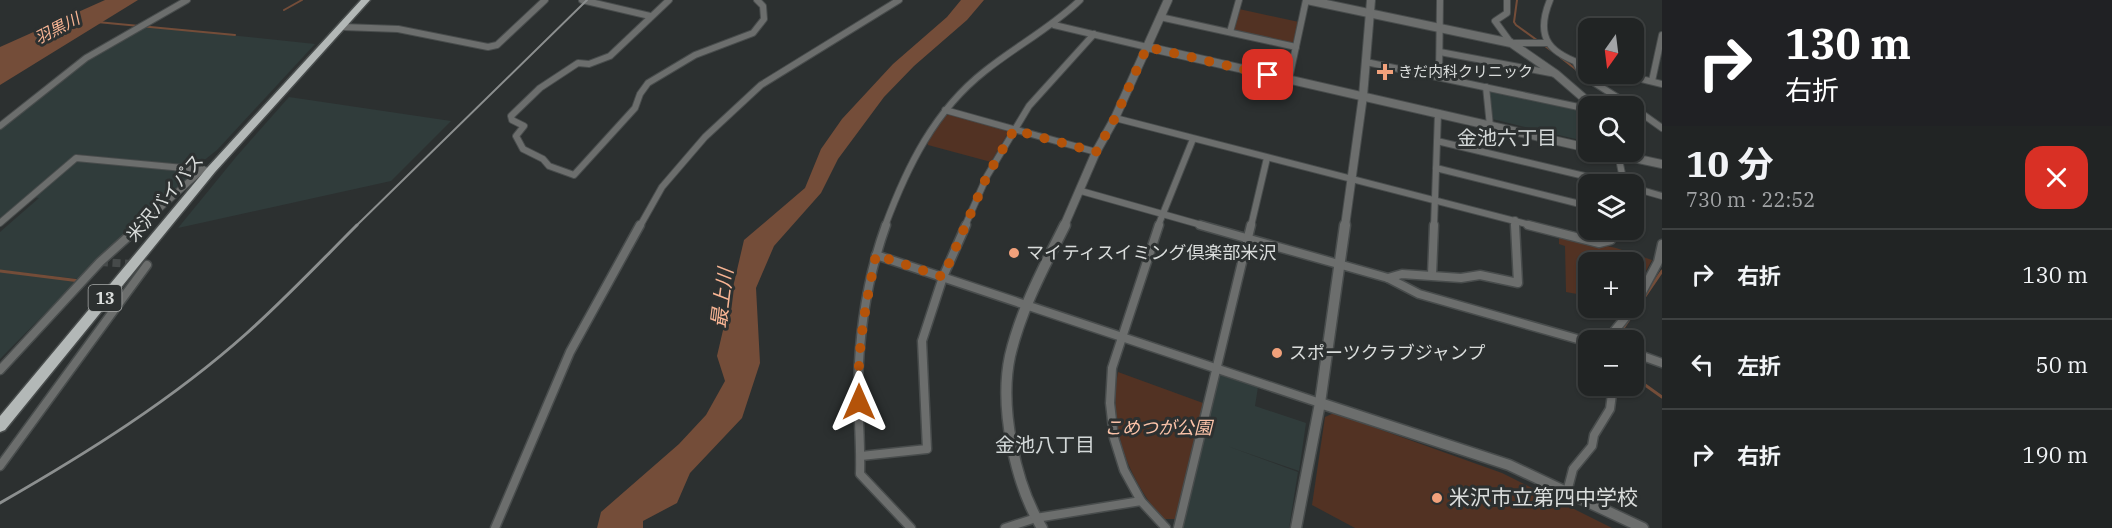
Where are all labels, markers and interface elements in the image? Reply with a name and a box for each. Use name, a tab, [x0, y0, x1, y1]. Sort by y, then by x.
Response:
water label: 羽黒川	[31, 7, 85, 48]
text: 130 m	[1785, 16, 1911, 71]
north arrow	[1578, 18, 1644, 84]
map controls	[1578, 18, 1644, 396]
icon: right	[1686, 24, 1764, 102]
pin	[1242, 49, 1293, 100]
icon: arrive	[1251, 58, 1284, 91]
place label: きだ内科クリニック	[1398, 62, 1533, 81]
marker: きだ内科クリニック	[1376, 63, 1394, 81]
text: 右折	[1785, 72, 1839, 107]
button: search	[1578, 96, 1644, 162]
district label: 金池六丁目	[1457, 124, 1557, 151]
text: 10 分	[1686, 140, 1774, 187]
button: close	[2025, 146, 2088, 209]
street label: 米沢バイパス	[121, 149, 208, 246]
button: layers	[1578, 174, 1644, 240]
text: 730 m · 22:52	[1686, 186, 1815, 213]
place label: マイティスイミング倶楽部米沢	[1026, 241, 1277, 264]
marker: マイティスイミング倶楽部米沢	[1007, 246, 1021, 260]
button: +	[1578, 252, 1644, 318]
icon: right	[1686, 258, 1719, 291]
text: 130 m	[2022, 260, 2088, 289]
text: 右折	[1737, 261, 1781, 290]
water label: 最上川	[704, 265, 739, 329]
road number: 13	[88, 285, 122, 311]
button: −	[1578, 330, 1644, 396]
place label: スポーツクラブジャンプ	[1289, 341, 1485, 364]
marker: スポーツクラブジャンプ	[1270, 346, 1284, 360]
icon: left	[1686, 348, 1719, 381]
text: 50 m	[2036, 350, 2088, 379]
text: 左折	[1737, 351, 1781, 380]
position arrow	[827, 370, 891, 434]
park label: こめつが公園	[1104, 416, 1215, 439]
district label: 金池八丁目	[995, 431, 1095, 458]
icon: right	[1686, 438, 1719, 471]
text: 190 m	[2022, 440, 2088, 469]
text: 右折	[1737, 441, 1781, 470]
place label: 米沢市立第四中学校	[1449, 483, 1638, 511]
marker: 米沢市立第四中学校	[1430, 491, 1444, 505]

